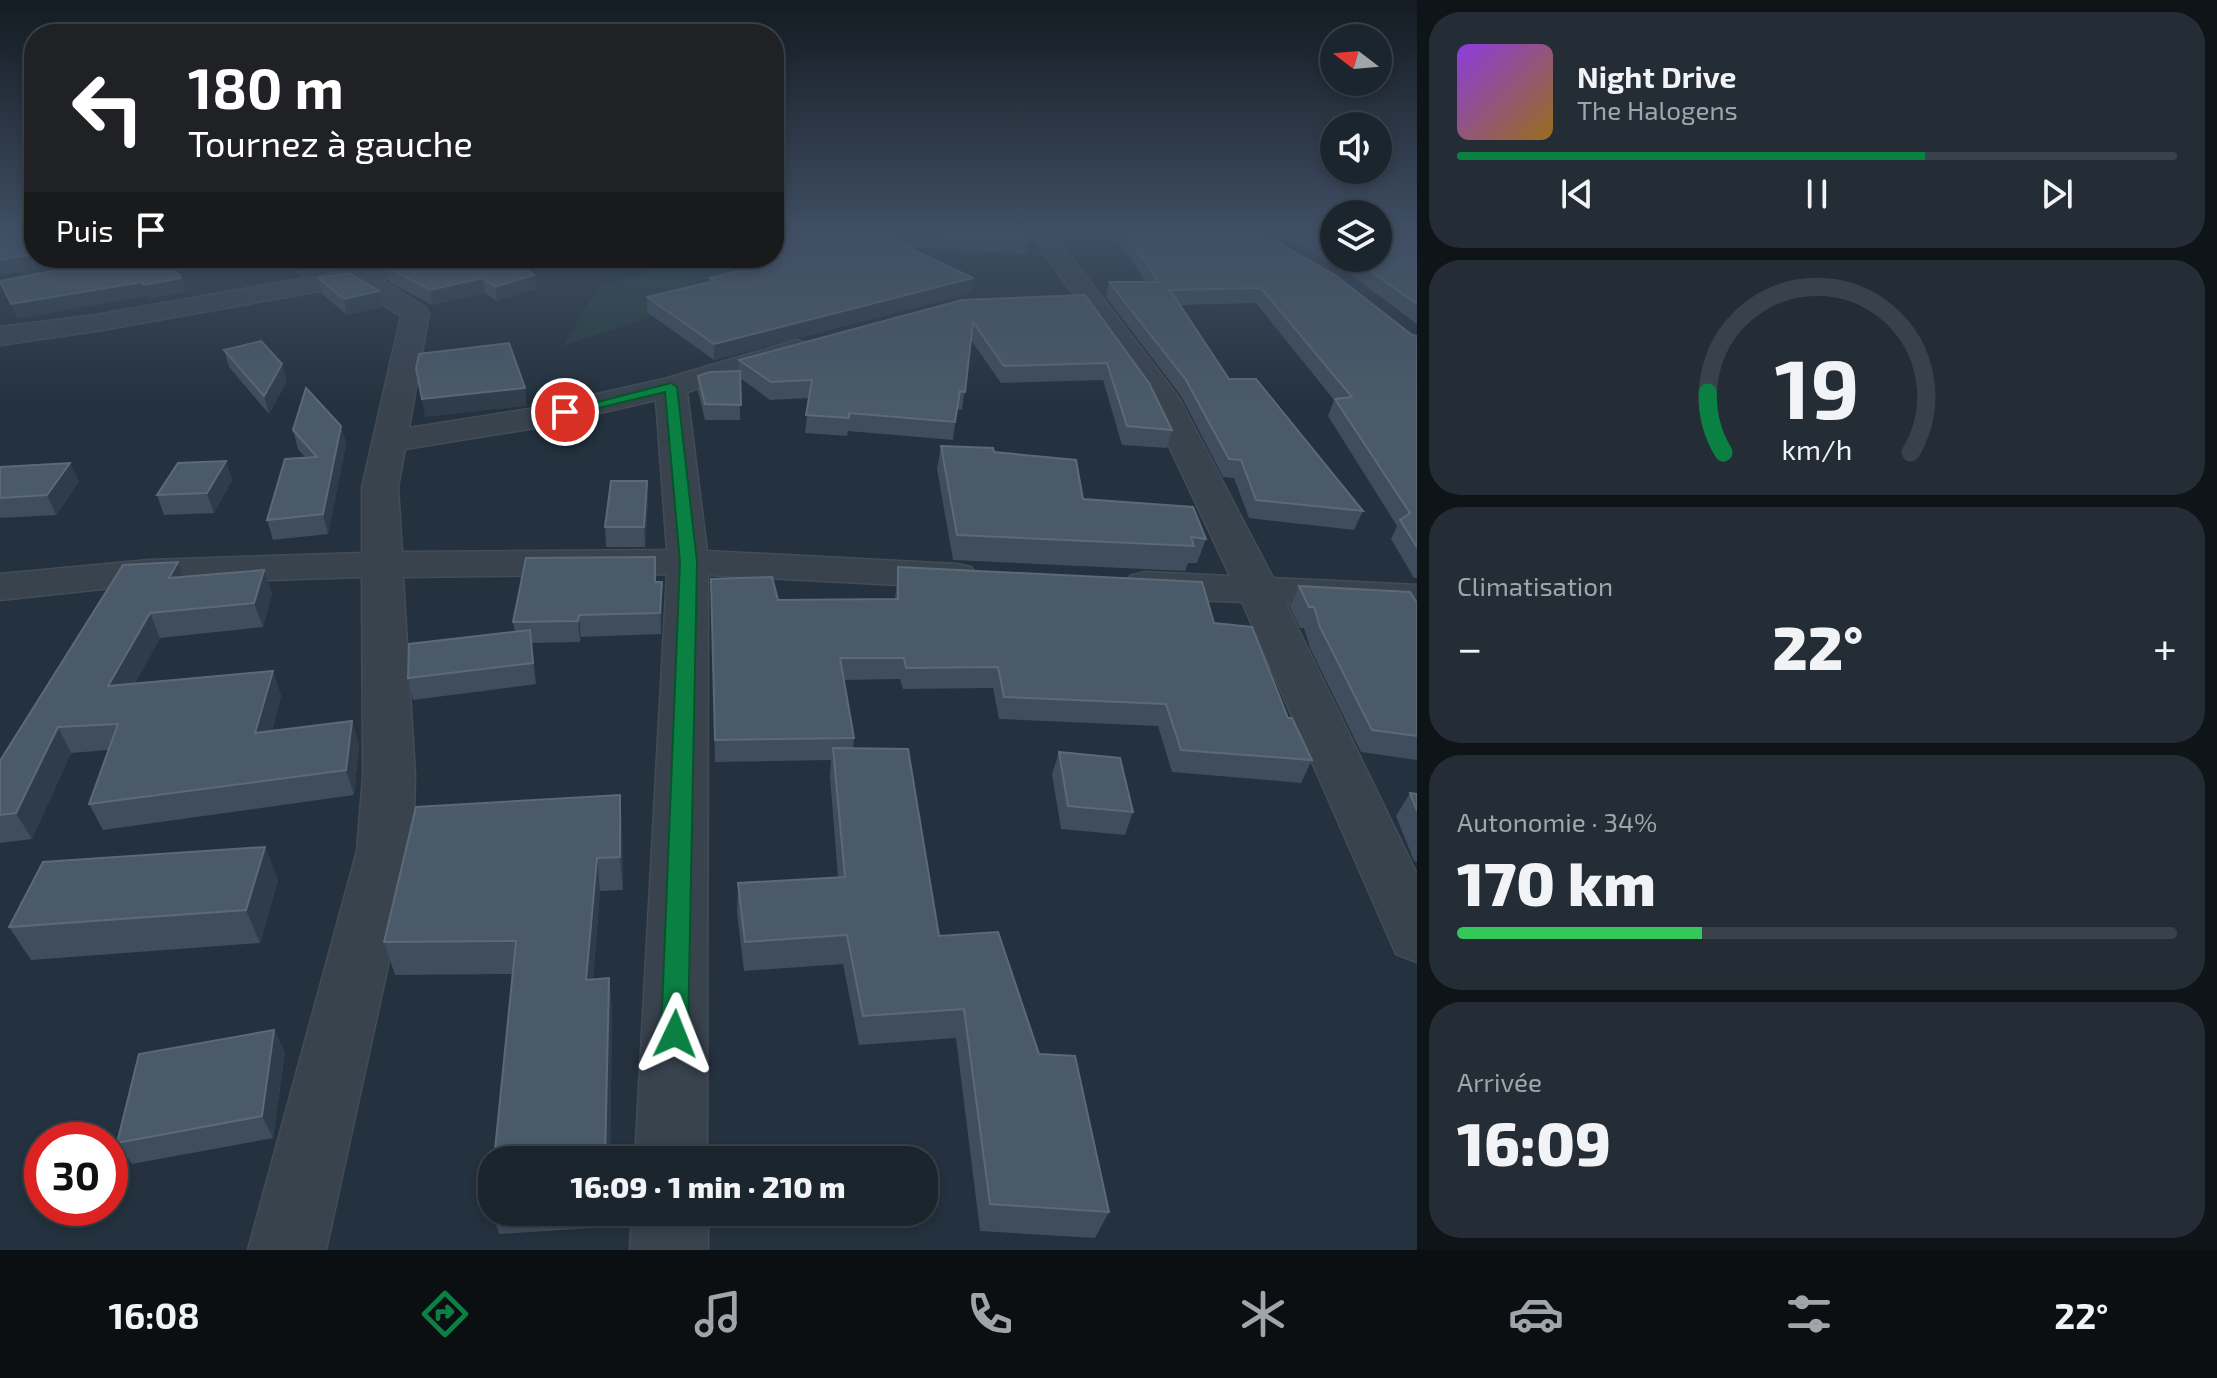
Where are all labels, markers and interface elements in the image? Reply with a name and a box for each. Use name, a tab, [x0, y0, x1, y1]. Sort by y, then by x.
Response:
north arrow	[1320, 24, 1392, 96]
map controls	[1320, 24, 1392, 272]
text: 180 m	[188, 53, 344, 120]
icon: left	[56, 56, 160, 160]
text: Night Drive	[1577, 58, 1736, 94]
text: The Halogens	[1577, 94, 1738, 125]
button: sound	[1320, 112, 1392, 184]
text: Tournez à gauche	[188, 121, 473, 164]
icon: previous	[1555, 172, 1599, 216]
icon: pause	[1795, 172, 1839, 216]
icon: next	[2035, 172, 2079, 216]
button: layers	[1320, 200, 1392, 272]
icon: arrive	[129, 208, 173, 252]
text: Puis	[56, 212, 113, 248]
text: 19	[1774, 336, 1860, 436]
pin	[531, 378, 599, 446]
icon: arrive	[543, 390, 587, 434]
text: km/h	[1782, 432, 1852, 467]
text: Climatisation	[1457, 570, 1613, 601]
text: 22°	[1772, 610, 1863, 682]
text: −	[1457, 620, 1483, 673]
text: +	[2153, 620, 2177, 673]
text: Autonomie · 34%	[1457, 806, 1657, 837]
text: 170 km	[1457, 846, 1656, 918]
position arrow	[633, 992, 717, 1076]
text: Arrivée	[1457, 1066, 1542, 1097]
text: 16:09	[1457, 1106, 1611, 1178]
speed limit sign: 30	[24, 1122, 128, 1226]
text: 16:09 · 1 min · 210 m	[570, 1168, 846, 1204]
icon: directions	[417, 1286, 473, 1342]
icon: music	[690, 1286, 746, 1342]
icon: phone	[962, 1286, 1018, 1342]
icon: climate	[1235, 1286, 1291, 1342]
icon: car	[1508, 1286, 1564, 1342]
icon: filters	[1781, 1286, 1837, 1342]
text: 16:08	[108, 1293, 200, 1336]
text: 22°	[2054, 1293, 2108, 1336]

